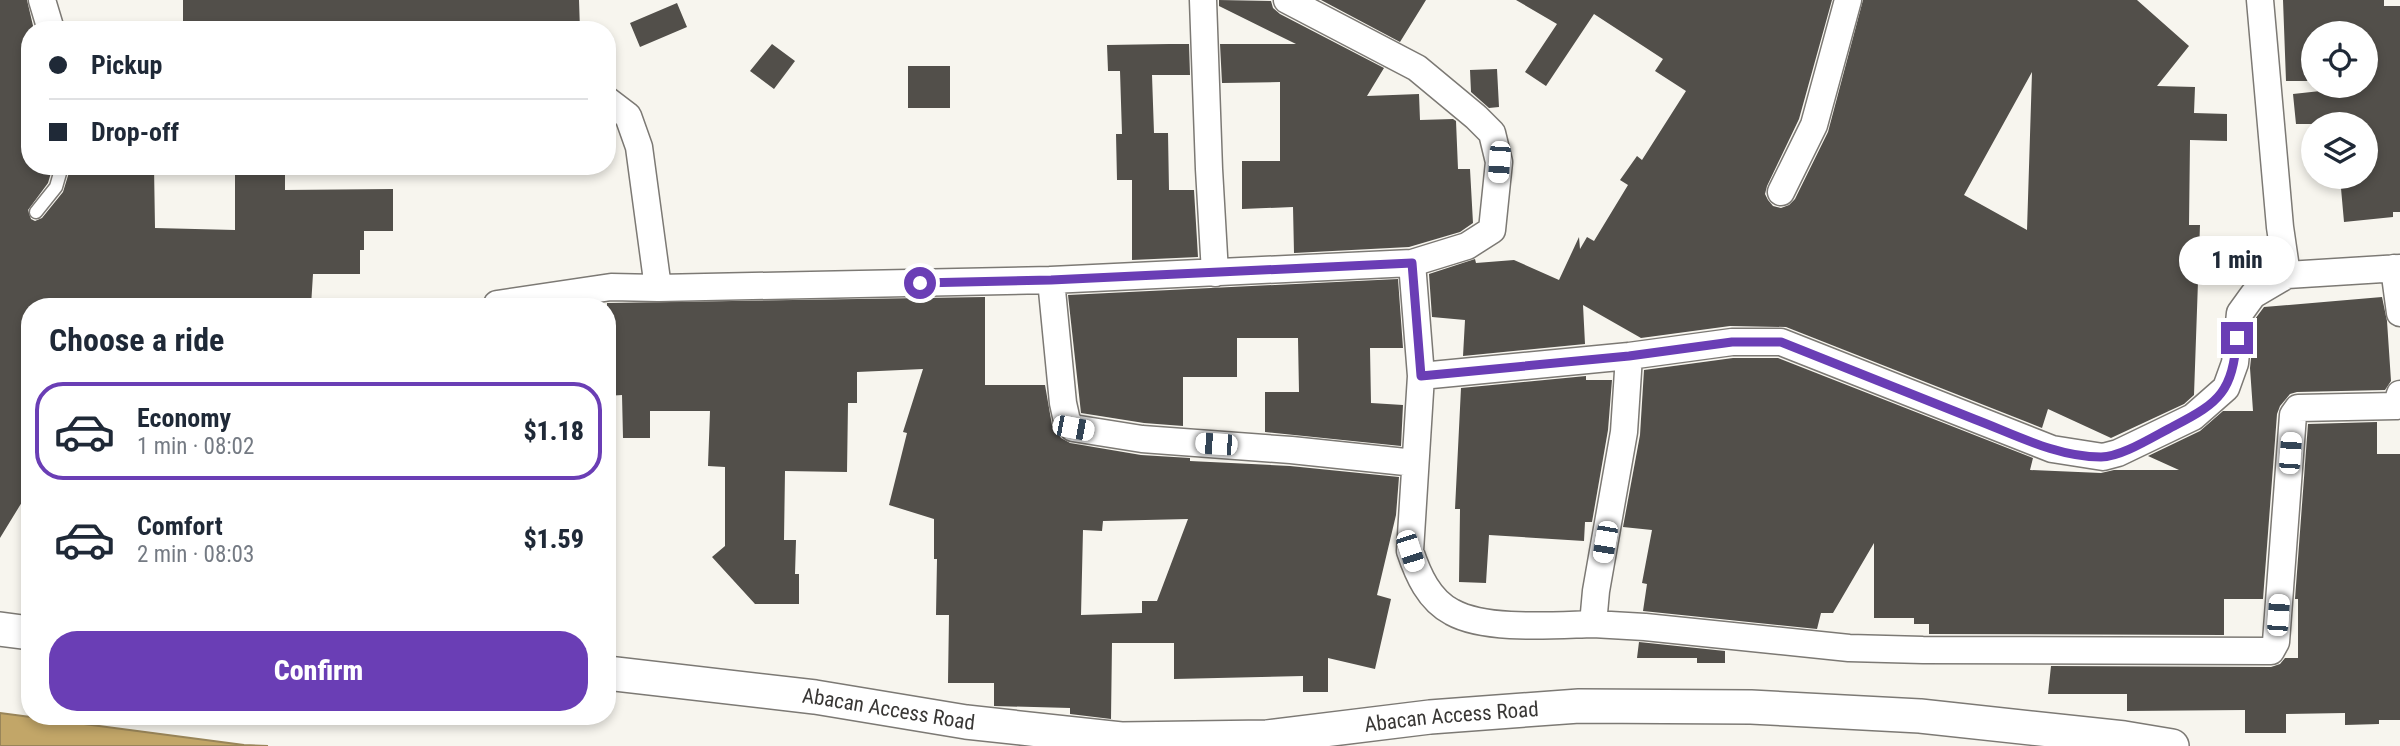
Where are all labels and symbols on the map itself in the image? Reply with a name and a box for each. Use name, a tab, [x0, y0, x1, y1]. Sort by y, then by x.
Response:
car	[1488, 140, 1511, 184]
callout: 1 min	[2179, 236, 2295, 286]
route start	[904, 267, 936, 299]
route end	[2221, 322, 2253, 354]
car	[1051, 414, 1096, 442]
car	[2279, 431, 2302, 475]
car	[1195, 432, 1238, 456]
car	[1592, 519, 1619, 565]
car	[1394, 528, 1427, 574]
car	[2267, 593, 2290, 637]
street label: Abacan Access Road	[801, 684, 976, 735]
street label: Abacan Access Road	[1363, 697, 1539, 737]

